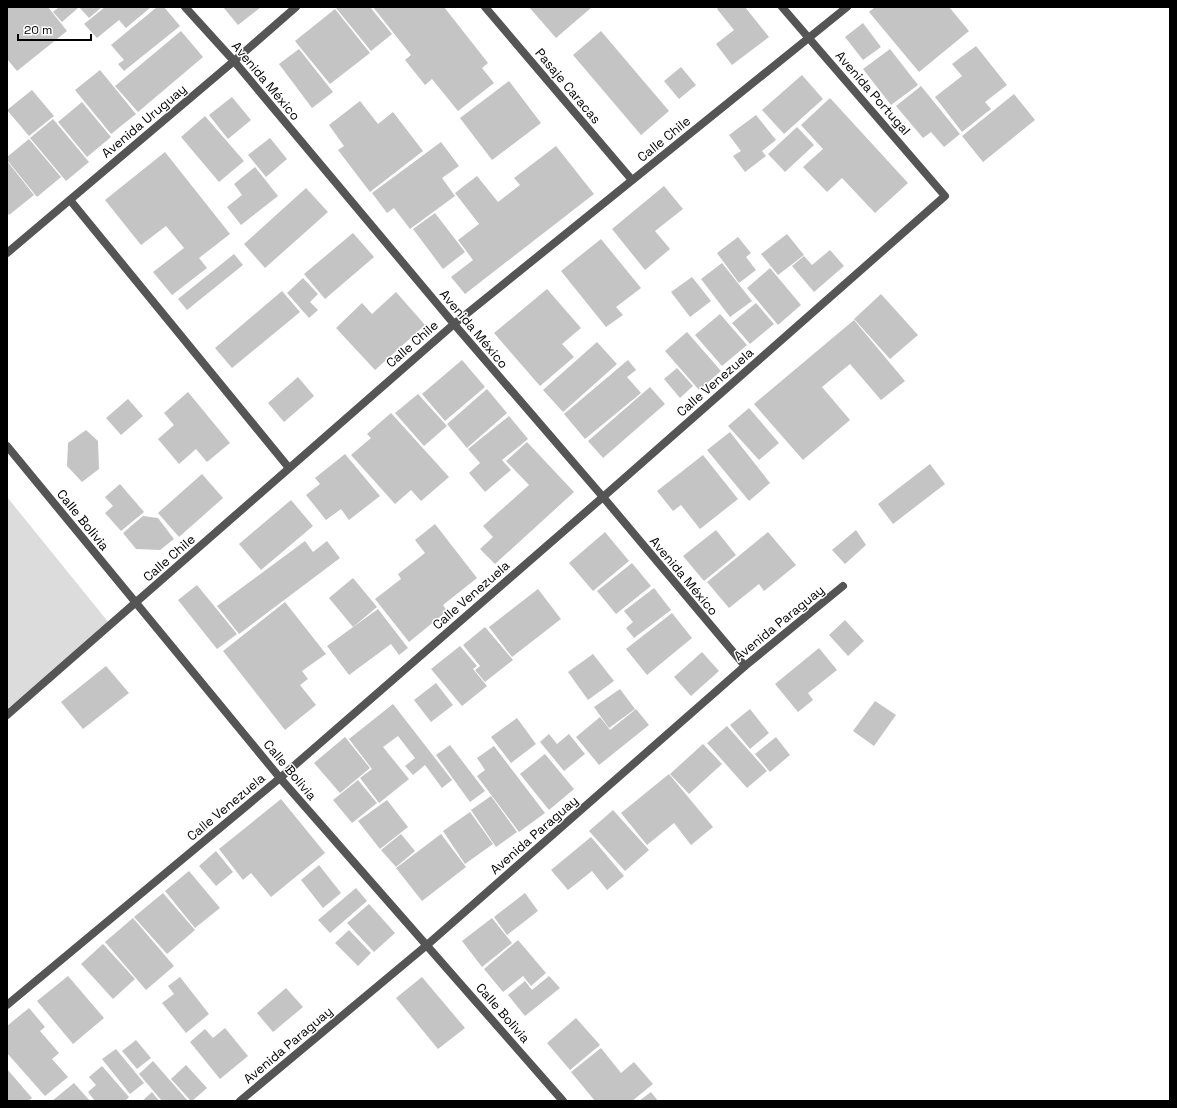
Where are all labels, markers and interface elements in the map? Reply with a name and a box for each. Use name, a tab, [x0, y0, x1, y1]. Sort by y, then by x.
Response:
scale bar	[18, 16, 91, 42]
text: 20 m	[24, 22, 52, 38]
street label: Avenida México	[228, 38, 304, 124]
street label: Pasaje Caracas	[531, 45, 605, 127]
street label: Avenida Portugal	[832, 47, 914, 139]
street label: Avenida Uruguay	[98, 80, 190, 162]
street label: Calle Chile	[634, 112, 694, 166]
street label: Avenida México	[436, 286, 512, 372]
street label: Calle Chile	[382, 317, 442, 371]
street label: Calle Venezuela	[673, 343, 758, 420]
street label: Calle Bolivia	[53, 486, 113, 554]
street label: Calle Chile	[139, 531, 199, 585]
street label: Avenida México	[646, 533, 722, 619]
street label: Calle Venezuela	[429, 556, 514, 633]
street label: Avenida Paraguay	[730, 581, 828, 665]
street label: Calle Bolivia	[260, 736, 321, 804]
street label: Calle Venezuela	[183, 769, 269, 845]
street label: Avenida Paraguay	[486, 792, 582, 878]
street label: Calle Bolivia	[472, 980, 534, 1047]
street label: Avenida Paraguay	[240, 1003, 336, 1087]

